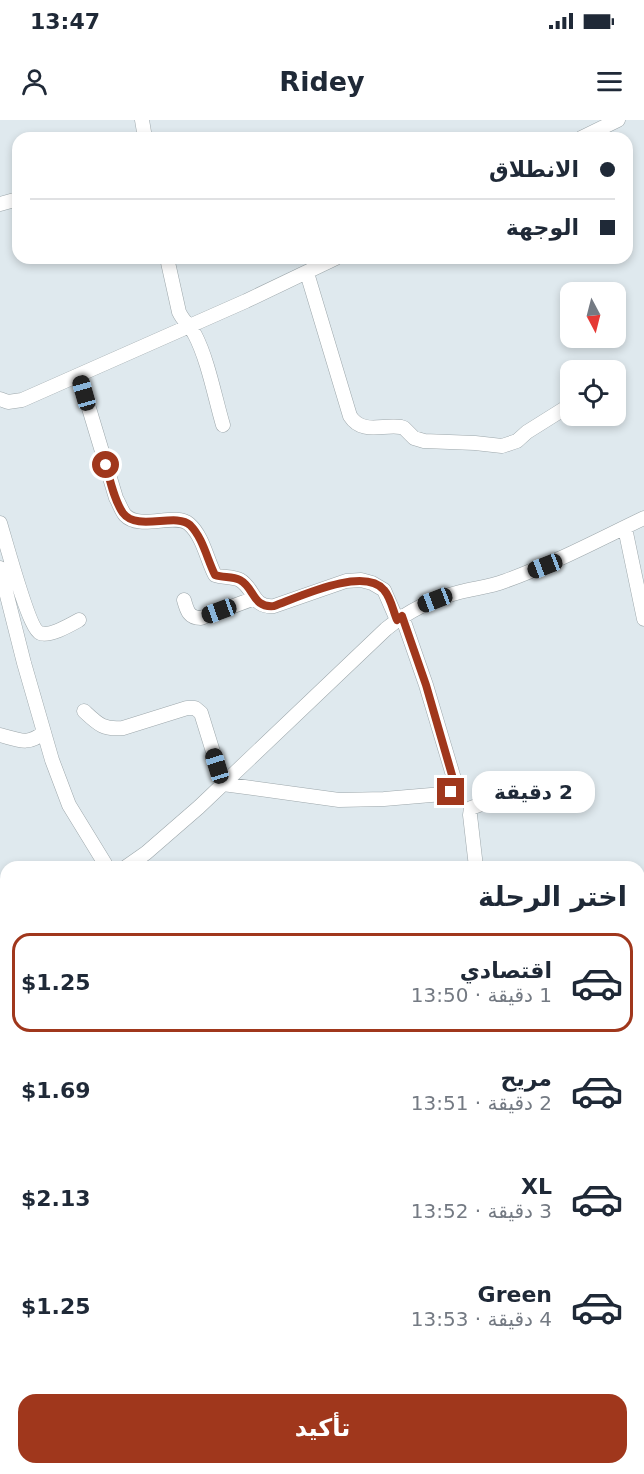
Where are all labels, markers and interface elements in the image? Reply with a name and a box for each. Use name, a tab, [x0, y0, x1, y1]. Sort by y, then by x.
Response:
text: 13:47	[30, 9, 100, 34]
icon: person	[18, 65, 51, 98]
icon: menu	[593, 65, 626, 98]
text: Ridey	[279, 66, 365, 97]
text: الانطلاق	[489, 157, 579, 182]
text: الوجهة	[506, 215, 579, 240]
north arrow	[560, 282, 626, 348]
map controls	[560, 282, 626, 426]
button: locate	[560, 360, 626, 426]
car	[70, 373, 98, 413]
route start	[92, 451, 119, 478]
car	[525, 551, 565, 581]
car	[415, 585, 455, 615]
car	[199, 596, 239, 626]
car	[203, 746, 231, 786]
callout: 2 دقيقة	[472, 771, 595, 813]
route end	[437, 778, 464, 805]
text: 2 دقيقة	[494, 780, 573, 804]
text: اختر الرحلة	[478, 881, 627, 912]
icon: car	[570, 956, 624, 1010]
text: اقتصادي	[460, 958, 552, 983]
text: $1.25	[21, 970, 91, 995]
text: 1 دقيقة · 13:50	[411, 983, 552, 1007]
icon: car	[570, 1064, 624, 1118]
text: مريح	[501, 1066, 552, 1091]
text: $1.69	[21, 1078, 91, 1103]
text: 2 دقيقة · 13:51	[411, 1091, 552, 1115]
icon: car	[570, 1172, 624, 1226]
text: XL	[521, 1174, 552, 1199]
text: $2.13	[21, 1186, 91, 1211]
text: 3 دقيقة · 13:52	[411, 1199, 552, 1223]
icon: car	[570, 1280, 624, 1334]
text: Green	[478, 1282, 552, 1307]
text: $1.25	[21, 1294, 91, 1319]
text: 4 دقيقة · 13:53	[411, 1307, 552, 1331]
button: تأكيد	[18, 1394, 627, 1463]

